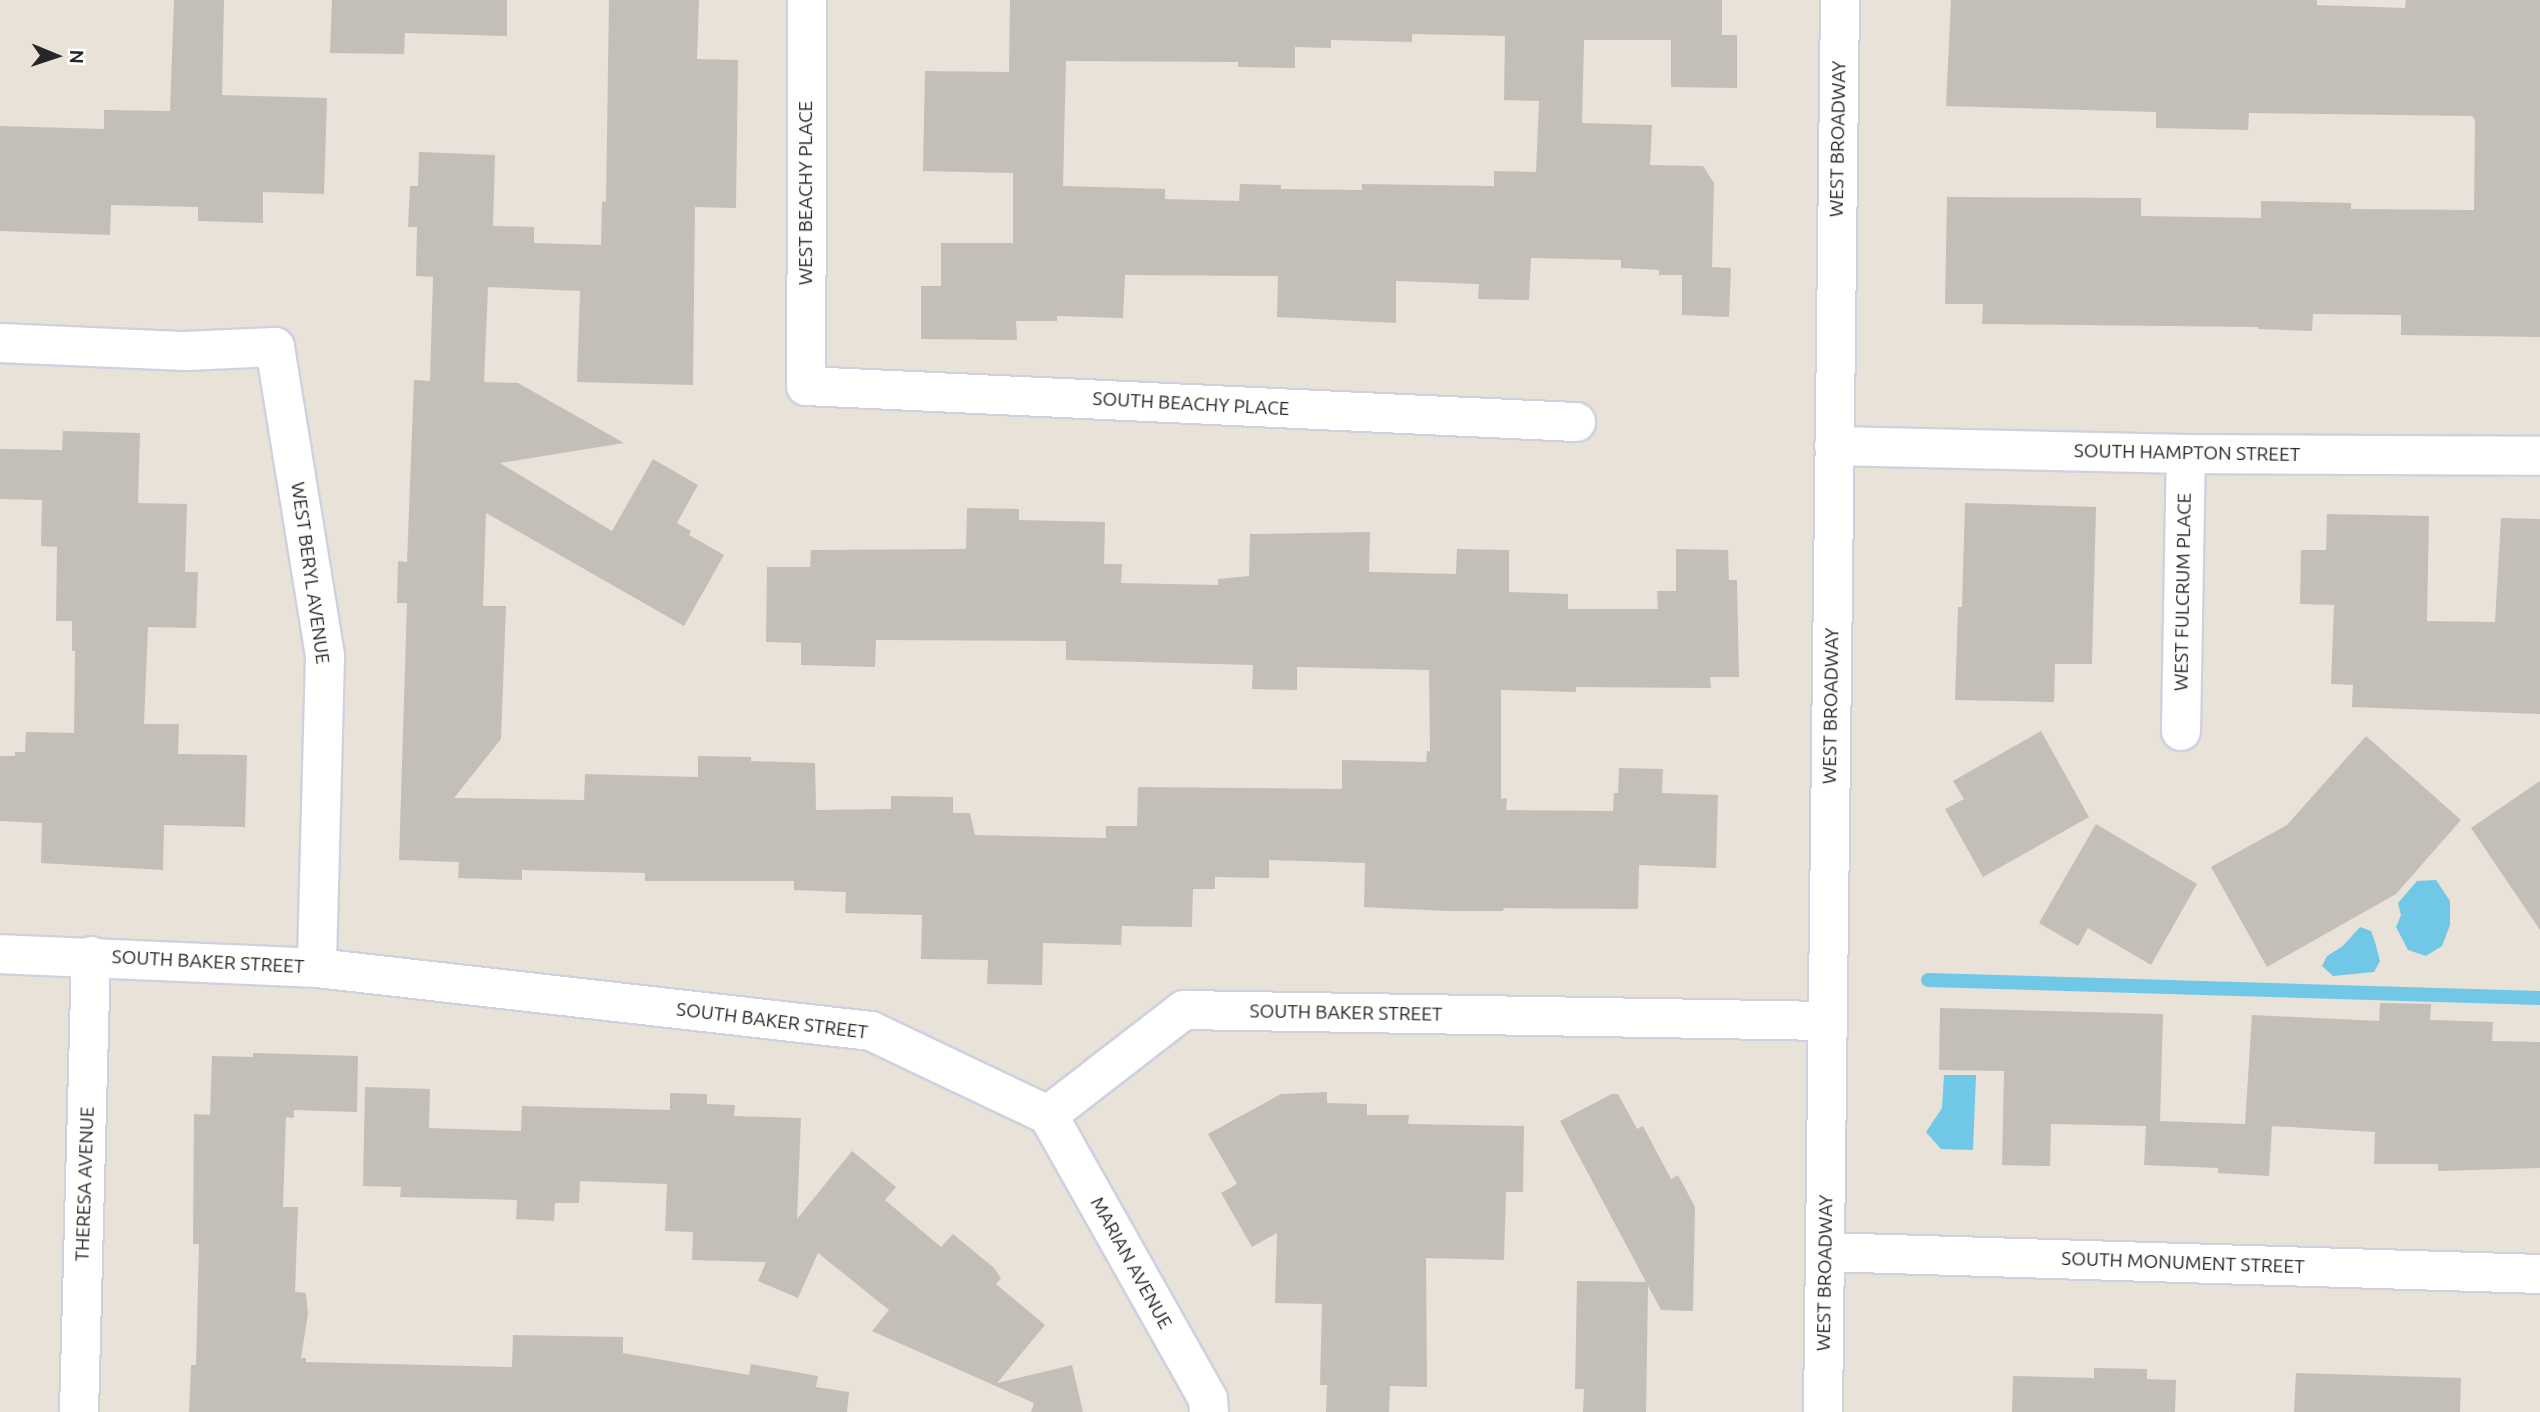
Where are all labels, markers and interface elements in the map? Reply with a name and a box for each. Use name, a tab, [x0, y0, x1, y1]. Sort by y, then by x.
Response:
north arrow	[21, 21, 91, 91]
text: N	[66, 49, 88, 64]
street label: WEST BROADWAY	[1825, 61, 1851, 217]
street label: WEST BEACHY PLACE	[795, 101, 817, 285]
street label: SOUTH BEACHY PLACE	[1092, 387, 1290, 421]
street label: SOUTH HAMPTON STREET	[2074, 440, 2300, 466]
street label: WEST BERYL AVENUE	[286, 480, 334, 666]
street label: WEST FULCRUM PLACE	[2170, 493, 2196, 691]
street label: WEST BROADWAY	[1818, 628, 1844, 784]
street label: SOUTH BAKER STREET	[111, 946, 305, 978]
street label: SOUTH BAKER STREET	[675, 998, 869, 1044]
street label: SOUTH BAKER STREET	[1249, 1000, 1443, 1026]
street label: THERESA AVENUE	[71, 1106, 99, 1262]
street label: MARIAN AVENUE	[1085, 1193, 1177, 1333]
street label: WEST BROADWAY	[1812, 1195, 1838, 1351]
street label: SOUTH MONUMENT STREET	[2061, 1247, 2305, 1279]

